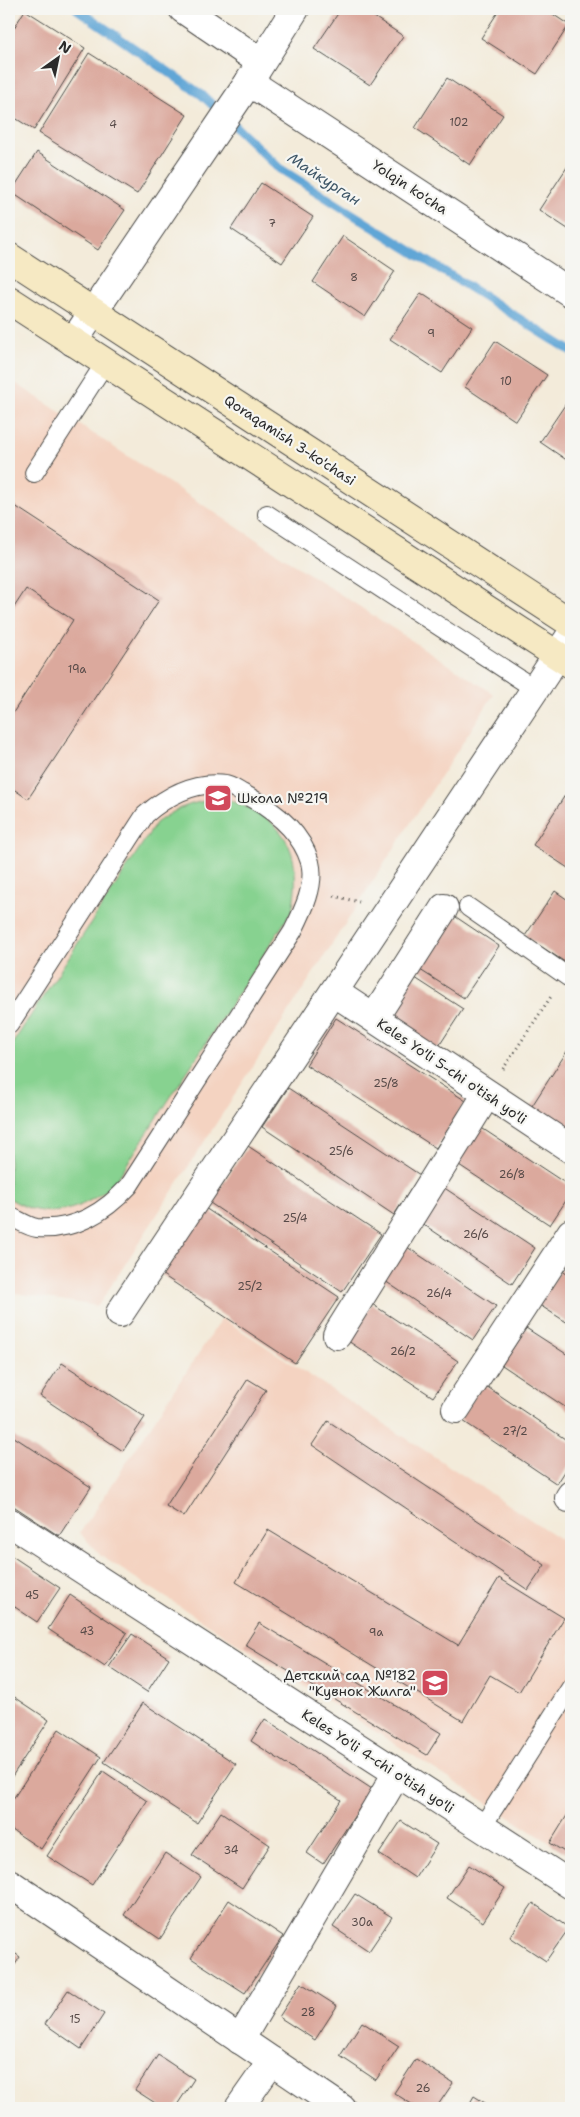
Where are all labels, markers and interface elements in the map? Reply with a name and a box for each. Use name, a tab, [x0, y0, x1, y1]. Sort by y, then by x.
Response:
north arrow	[32, 32, 82, 82]
text: N	[56, 37, 75, 58]
house number: 102	[449, 115, 469, 130]
house number: 4	[109, 117, 117, 132]
water label: Майкурган	[284, 148, 364, 210]
street label: Yolqin ko'cha	[369, 156, 452, 218]
house number: 7	[268, 216, 276, 231]
house number: 8	[350, 270, 358, 285]
house number: 9	[427, 326, 435, 341]
house number: 10	[500, 374, 512, 389]
street label: Qoraqamish 3-ko'chasi	[221, 391, 359, 489]
house number: 19a	[68, 662, 86, 677]
school or university icon: Школа №219	[203, 783, 233, 813]
place label: Школа №219	[237, 789, 328, 807]
street label: Keles Yo'li 5-chi o'tish yo'li	[374, 1014, 530, 1128]
house number: 25/8	[373, 1076, 399, 1091]
house number: 25/6	[328, 1144, 354, 1159]
house number: 26/8	[499, 1167, 525, 1182]
house number: 25/4	[282, 1211, 308, 1226]
house number: 26/6	[463, 1227, 489, 1242]
house number: 25/2	[237, 1279, 263, 1294]
house number: 26/4	[426, 1286, 452, 1301]
house number: 26/2	[390, 1344, 416, 1359]
house number: 27/2	[502, 1424, 528, 1439]
house number: 45	[25, 1588, 39, 1603]
house number: 43	[80, 1624, 94, 1639]
house number: 9а	[369, 1625, 383, 1640]
place label: Детский сад №182 "Кувнок Жилга"	[284, 1666, 416, 1700]
school or university icon: Детский сад №182 "Кувнок Жилга"	[420, 1668, 450, 1698]
street label: Keles Yo'li 4-chi o'tish yo'li	[298, 1705, 458, 1817]
house number: 34	[224, 1843, 239, 1858]
house number: 30a	[351, 1915, 373, 1930]
house number: 28	[300, 2005, 316, 2020]
house number: 15	[69, 2012, 81, 2027]
house number: 26	[416, 2081, 430, 2096]

